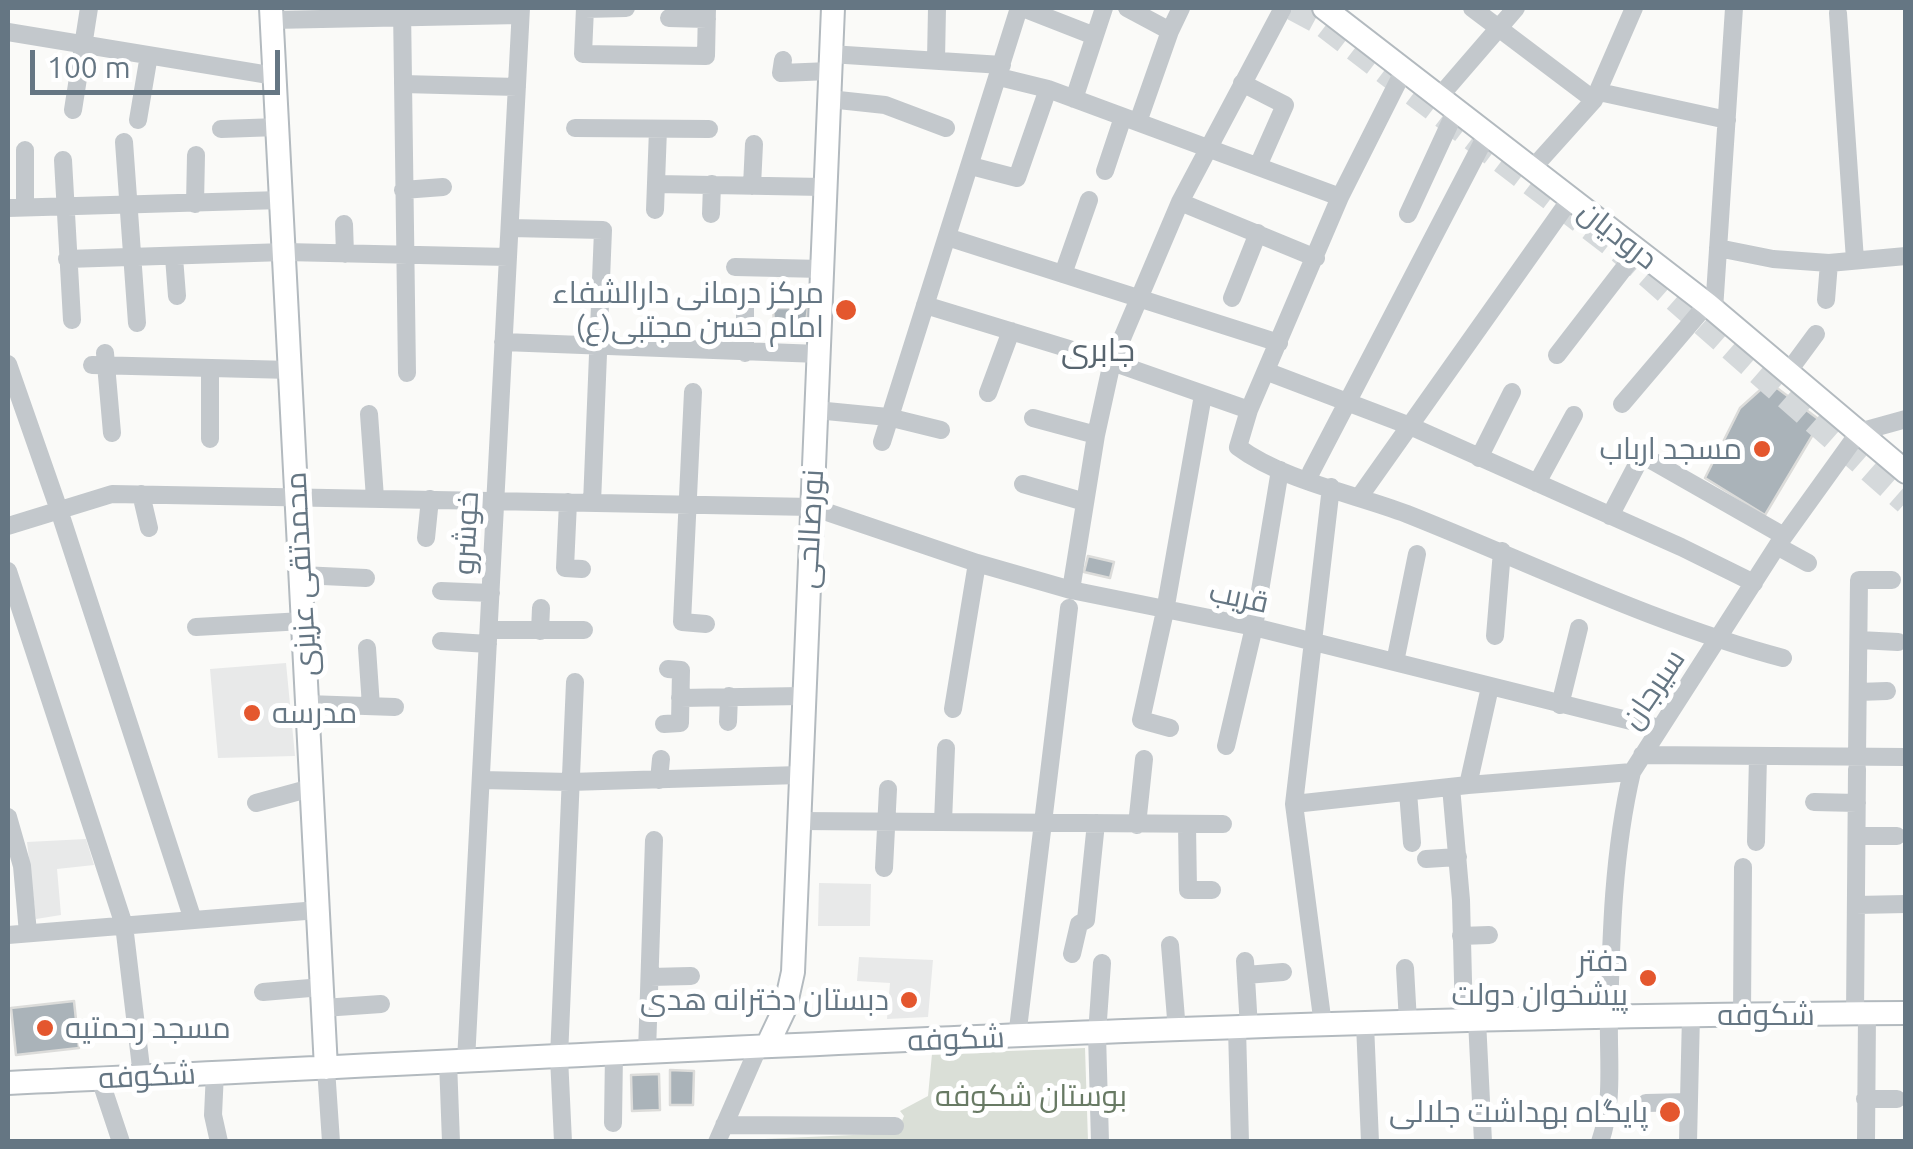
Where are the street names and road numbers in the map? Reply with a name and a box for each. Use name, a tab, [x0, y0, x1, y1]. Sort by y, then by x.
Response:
street label: درودیان	[1571, 193, 1665, 277]
street label: نورصالحی	[789, 468, 831, 590]
street label: محمدتقی عزیزی	[278, 471, 324, 677]
street label: خوشرو	[446, 490, 486, 576]
street label: قریب	[1206, 573, 1272, 621]
street label: سیرجان	[1613, 642, 1693, 736]
street label: شکوفه	[1717, 997, 1815, 1033]
street label: شکوفه	[907, 1019, 1005, 1059]
street label: شکوفه	[97, 1055, 197, 1097]

